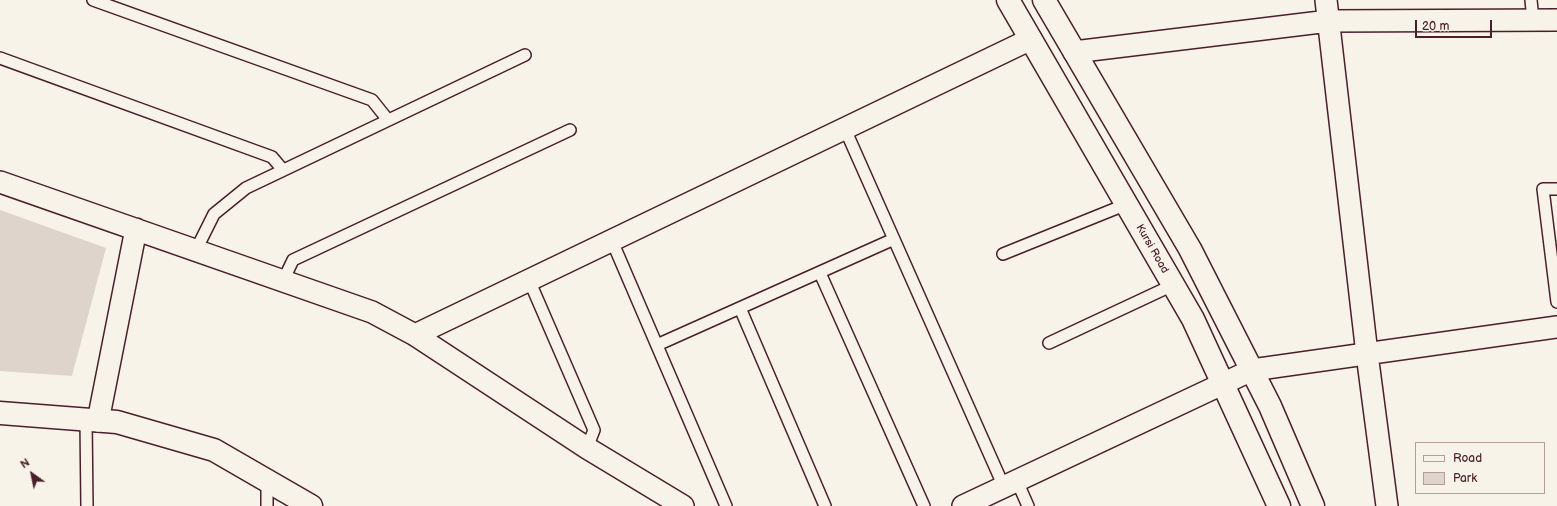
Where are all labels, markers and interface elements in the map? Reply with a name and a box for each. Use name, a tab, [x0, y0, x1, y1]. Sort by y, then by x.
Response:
scale bar	[1417, 12, 1494, 38]
text: 20 m	[1422, 19, 1449, 34]
street label: Kursi Road	[1133, 222, 1171, 276]
legend	[1415, 442, 1545, 494]
text: Road	[1453, 451, 1482, 466]
north arrow	[12, 454, 52, 494]
text: N	[18, 456, 32, 471]
text: Park	[1453, 471, 1477, 486]

